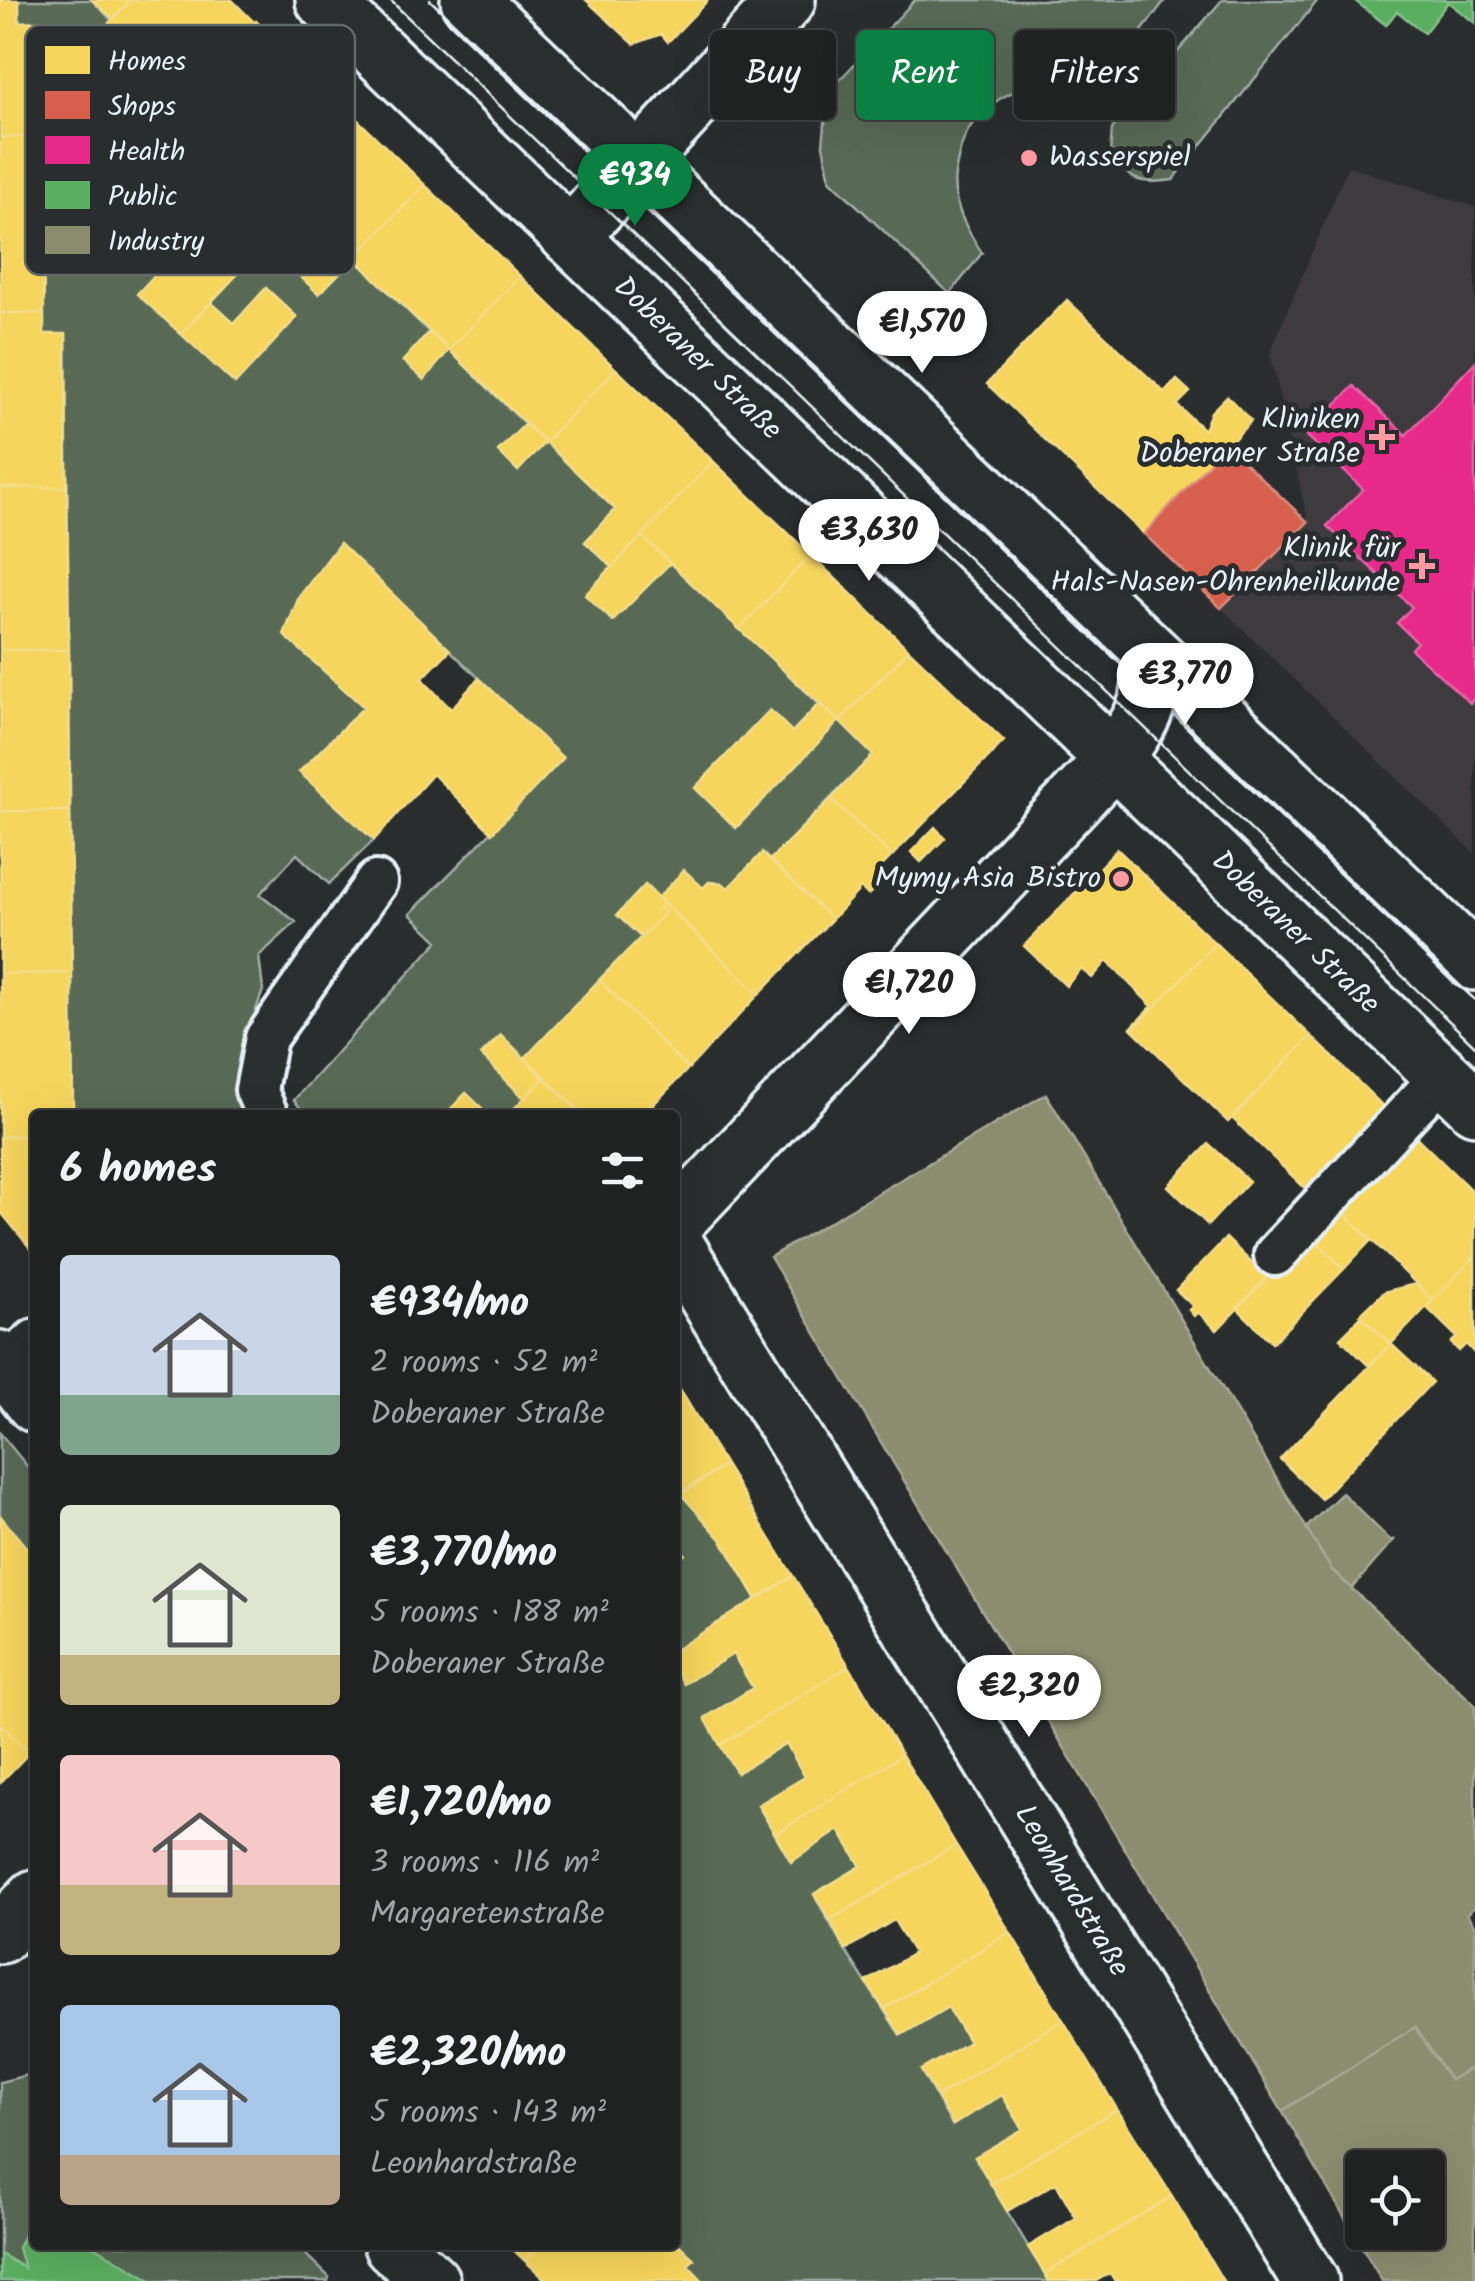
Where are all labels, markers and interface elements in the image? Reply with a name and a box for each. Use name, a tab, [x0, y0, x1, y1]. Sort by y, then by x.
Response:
legend	[25, 25, 355, 275]
chip: Buy	[710, 30, 836, 120]
chip: Rent	[856, 30, 994, 120]
chip: Filters	[1014, 30, 1175, 120]
text: Homes	[108, 40, 186, 85]
text: Shops	[108, 85, 176, 130]
text: Health	[108, 130, 185, 175]
place label: Wasserspiel	[1049, 134, 1191, 182]
pin: €934	[576, 144, 694, 229]
marker: Wasserspiel	[1018, 147, 1040, 169]
text: €934	[599, 151, 671, 202]
text: Public	[108, 175, 177, 220]
text: Industry	[108, 220, 205, 265]
street label: Doberaner Straße	[601, 265, 793, 453]
pin: €1,570	[841, 291, 1003, 376]
text: €1,570	[879, 298, 965, 349]
place label: Kliniken Doberaner Straße	[1140, 396, 1360, 478]
marker: Kliniken Doberaner Straße	[1369, 424, 1395, 450]
pin: €3,630	[788, 499, 950, 584]
text: €3,630	[820, 506, 918, 557]
place label: Klinik für Hals-Nasen-Ohrenheilkunde	[1051, 525, 1402, 607]
marker: Klinik für Hals-Nasen-Ohrenheilkunde	[1409, 553, 1435, 579]
pin: €3,770	[1104, 643, 1266, 728]
text: €3,770	[1139, 650, 1231, 701]
street label: Doberaner Straße	[1199, 839, 1391, 1027]
place label: Mymy Asia Bistro	[875, 855, 1101, 903]
marker: Mymy Asia Bistro	[1110, 868, 1132, 890]
pin: €1,720	[828, 952, 990, 1037]
text: €1,720	[865, 959, 953, 1010]
text: 6 homes	[60, 1137, 216, 1204]
icon: filters	[595, 1143, 650, 1198]
text: €934/mo	[370, 1271, 529, 1338]
icon: home	[140, 1295, 260, 1415]
text: 2 rooms · 52 m²	[370, 1338, 597, 1389]
text: Doberaner Straße	[370, 1389, 605, 1440]
text: €3,770/mo	[370, 1521, 557, 1588]
icon: home	[140, 1545, 260, 1665]
text: 5 rooms · 188 m²	[370, 1588, 609, 1639]
text: Doberaner Straße	[370, 1639, 605, 1690]
pin: €2,320	[948, 1655, 1110, 1740]
text: €2,320	[979, 1662, 1079, 1713]
text: €1,720/mo	[370, 1771, 552, 1838]
icon: home	[140, 1795, 260, 1915]
street label: Leonhardstraße	[1000, 1796, 1142, 1986]
text: 3 rooms · 116 m²	[370, 1838, 599, 1889]
text: Margaretenstraße	[370, 1889, 605, 1940]
text: €2,320/mo	[370, 2021, 567, 2088]
icon: home	[140, 2045, 260, 2165]
text: 5 rooms · 143 m²	[370, 2088, 606, 2139]
text: Leonhardstraße	[370, 2139, 577, 2190]
map controls	[1345, 2150, 1445, 2250]
button: locate	[1345, 2150, 1445, 2250]

